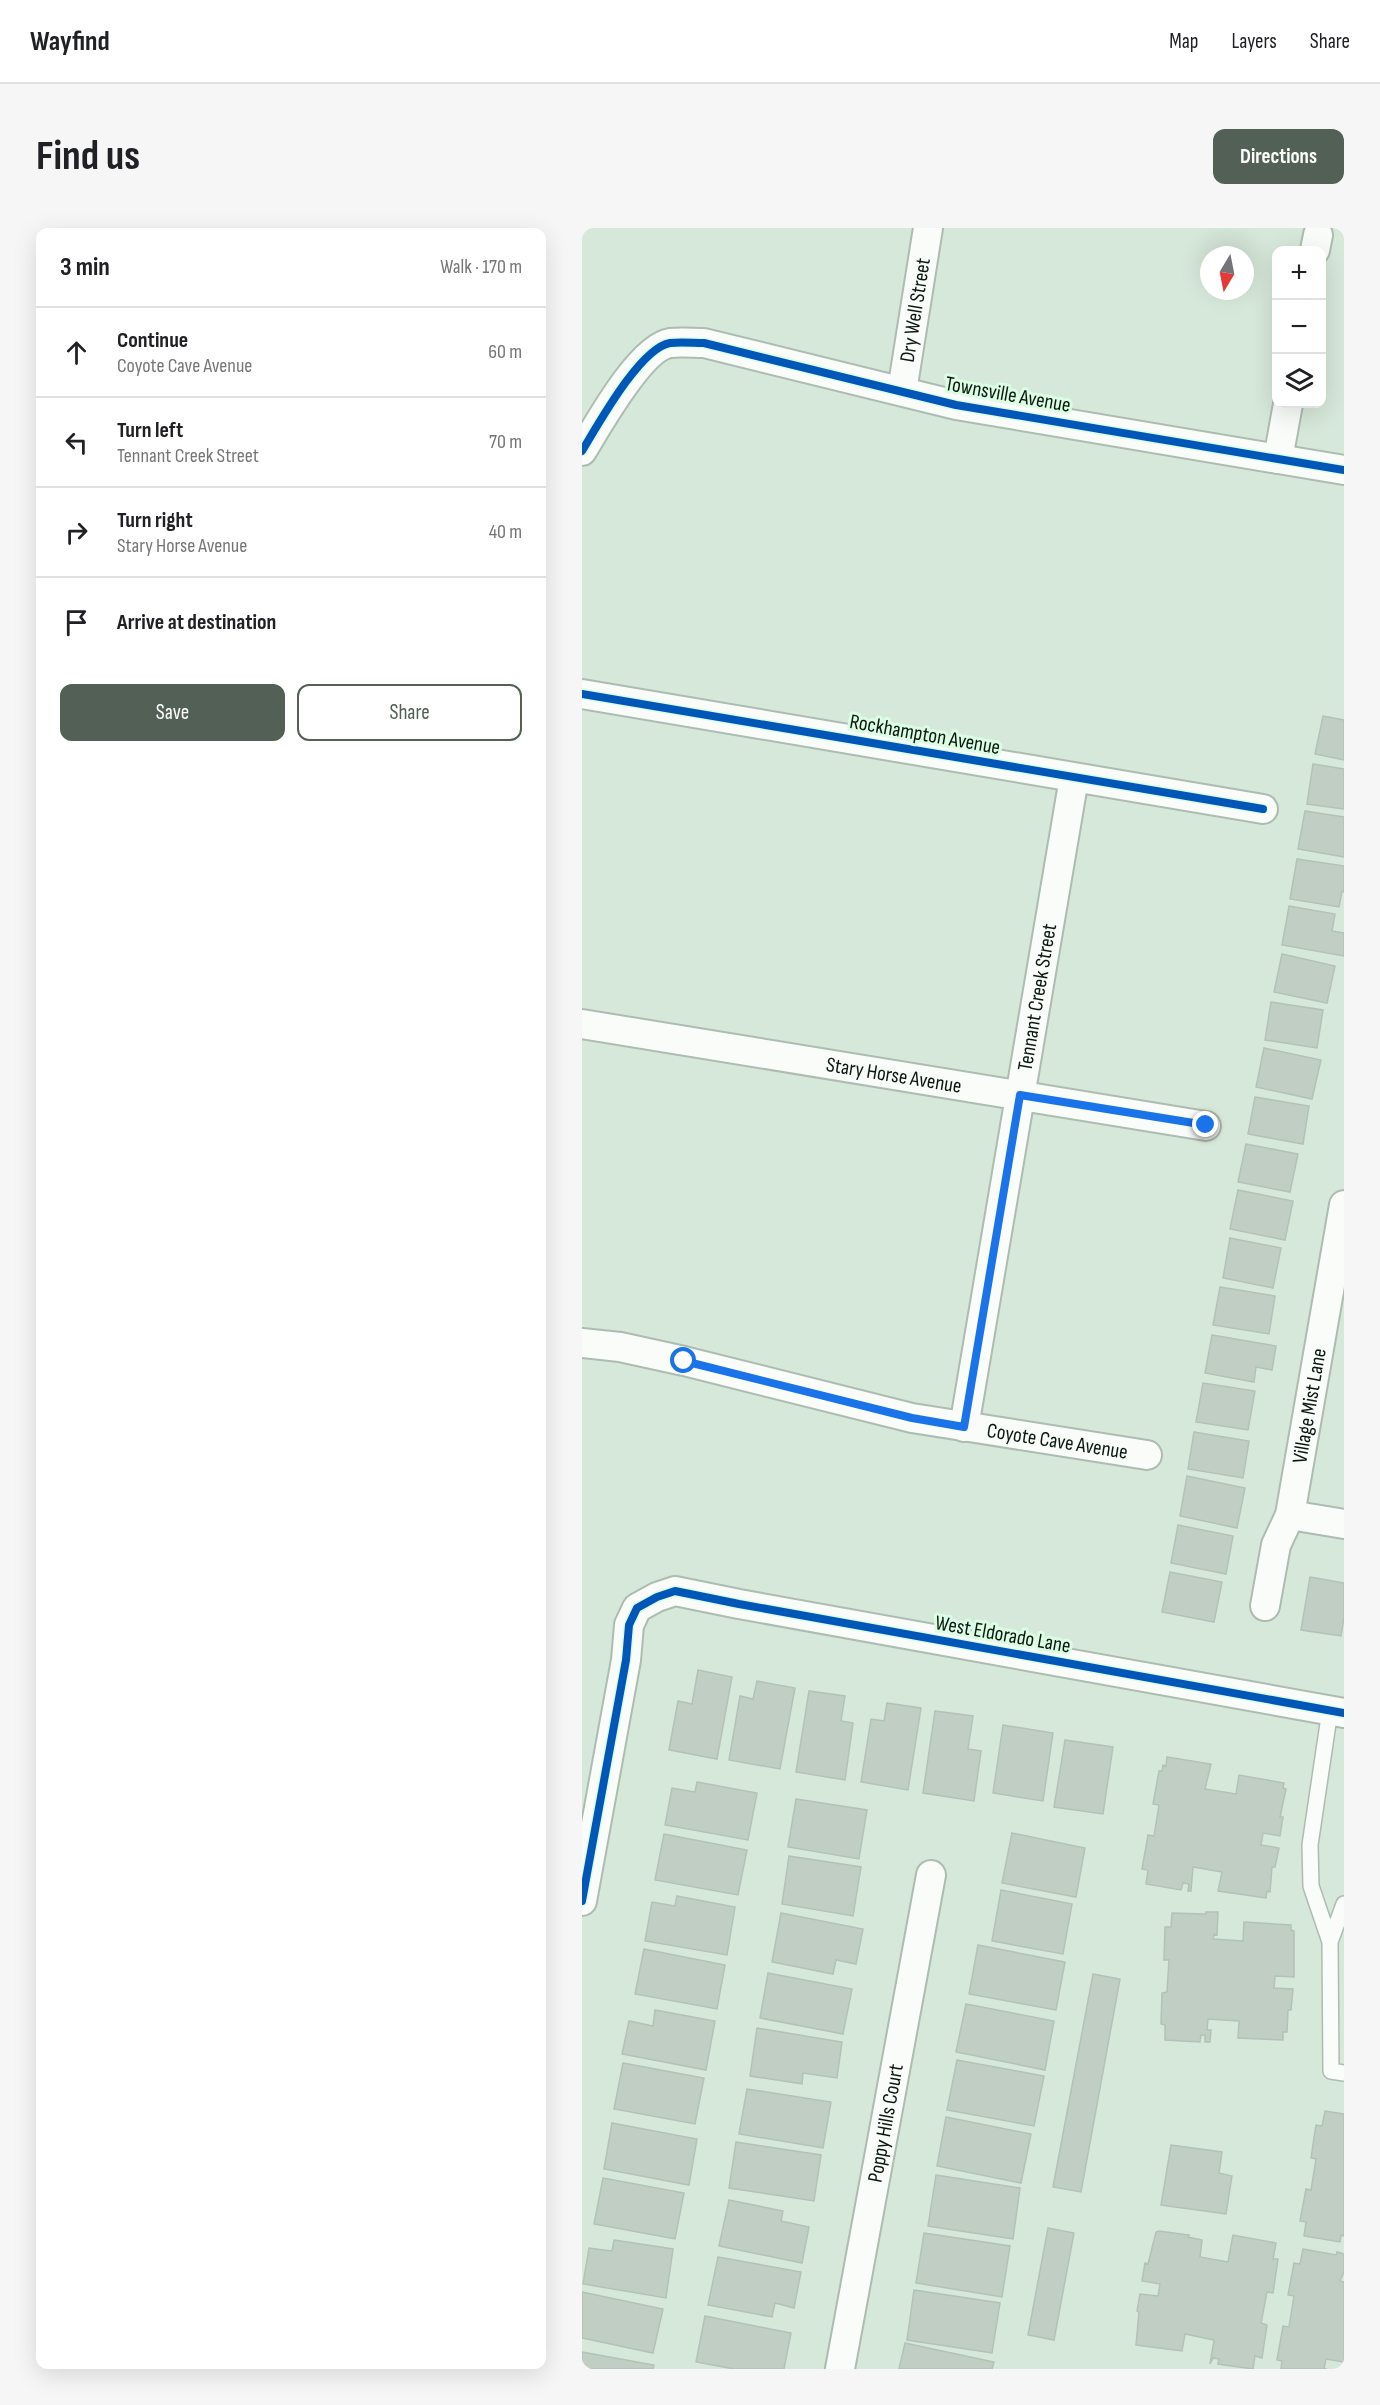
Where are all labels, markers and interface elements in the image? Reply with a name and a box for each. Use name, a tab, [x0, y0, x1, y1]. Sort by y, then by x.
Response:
text: Wayfind	[30, 25, 110, 58]
text: Map	[1169, 29, 1198, 54]
text: Layers	[1231, 29, 1277, 54]
text: Share	[1310, 29, 1350, 54]
button: Directions	[1213, 129, 1344, 184]
text: Find us	[36, 131, 140, 182]
north arrow	[1200, 246, 1254, 300]
map controls	[1272, 246, 1326, 408]
button: +	[1272, 246, 1326, 300]
text: 3 min	[60, 252, 110, 283]
text: Walk · 170 m	[440, 255, 522, 279]
street label: Dry Well Street	[895, 256, 936, 364]
button: −	[1272, 300, 1326, 354]
text: Continue	[117, 327, 188, 354]
icon: ahead	[60, 336, 93, 369]
text: 60 m	[488, 340, 522, 364]
text: Coyote Cave Avenue	[117, 354, 252, 378]
button: layers	[1272, 354, 1326, 408]
street label: Townsville Avenue	[943, 371, 1073, 418]
text: Turn left	[117, 417, 183, 444]
icon: left	[60, 426, 93, 459]
text: 70 m	[489, 430, 522, 454]
text: Tennant Creek Street	[117, 444, 259, 468]
text: Turn right	[117, 507, 193, 534]
icon: right	[60, 516, 93, 549]
text: 40 m	[489, 520, 522, 544]
text: Stary Horse Avenue	[117, 534, 247, 558]
icon: arrive	[60, 606, 93, 639]
text: Arrive at destination	[117, 609, 276, 636]
button: Save	[60, 684, 285, 741]
button: Share	[297, 684, 522, 741]
street label: Rockhampton Avenue	[848, 709, 1002, 760]
street label: Tennant Creek Street	[1013, 922, 1062, 1073]
street label: Stary Horse Avenue	[824, 1052, 963, 1099]
route end	[1192, 1111, 1218, 1137]
street label: Village Mist Lane	[1287, 1346, 1332, 1465]
route start	[670, 1347, 696, 1373]
street label: Coyote Cave Avenue	[985, 1418, 1130, 1465]
street label: West Eldorado Lane	[933, 1610, 1073, 1659]
street label: Poppy Hills Court	[863, 2062, 909, 2184]

